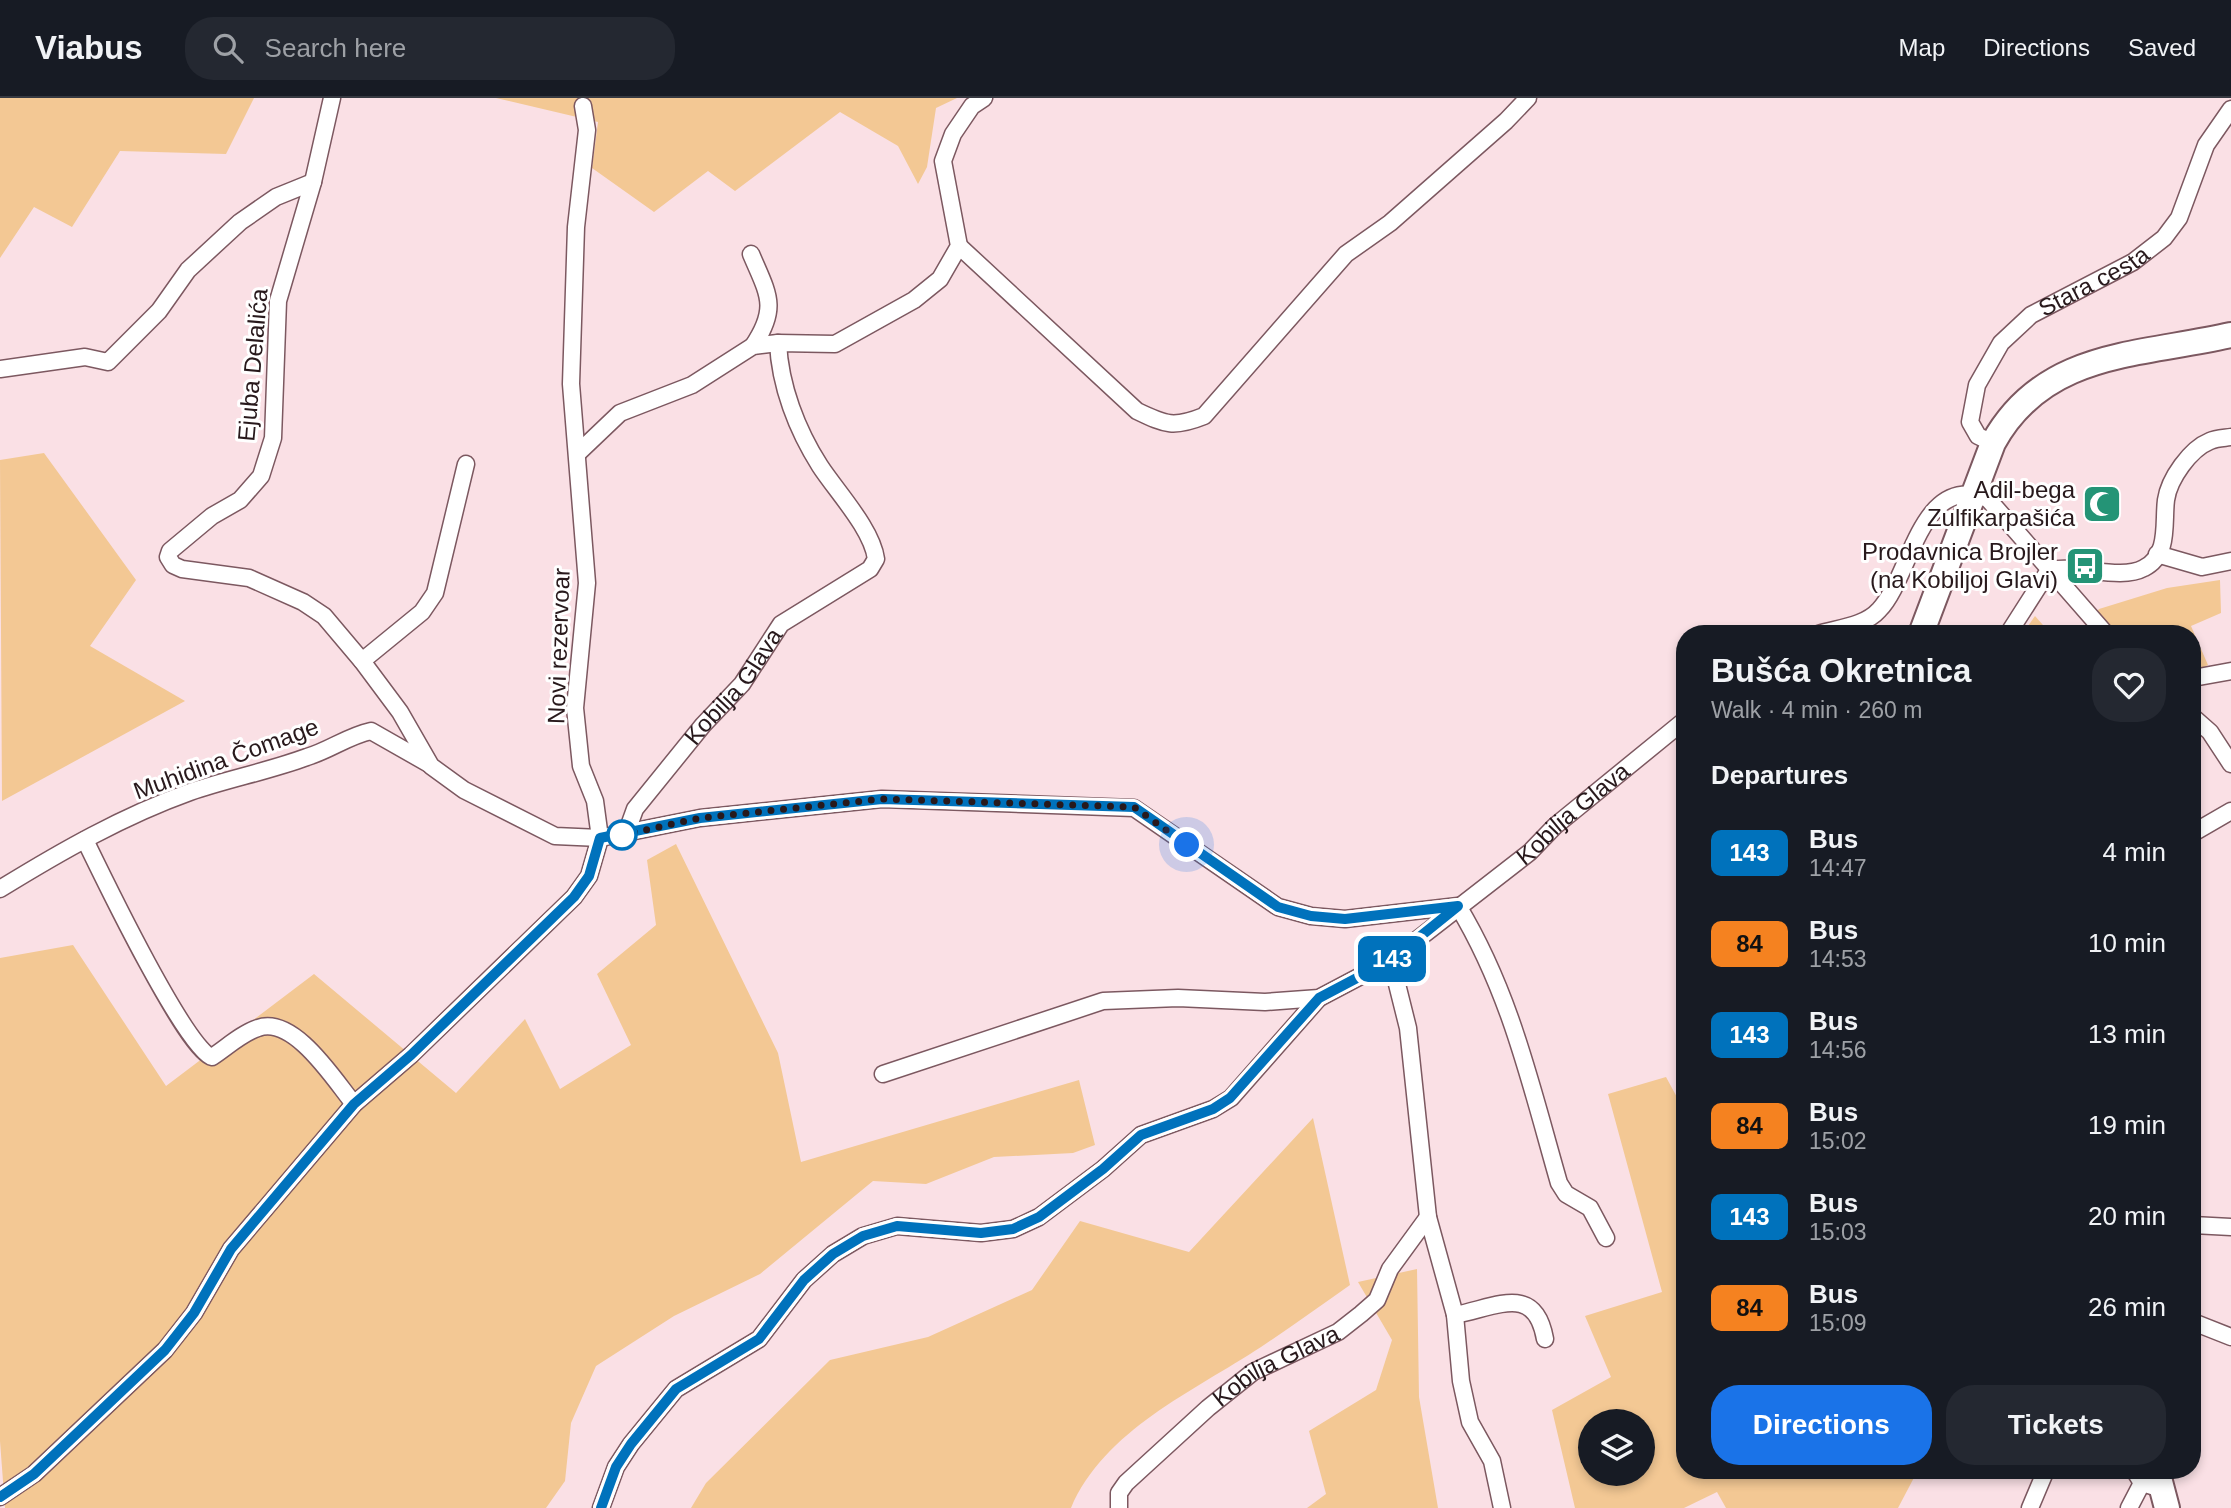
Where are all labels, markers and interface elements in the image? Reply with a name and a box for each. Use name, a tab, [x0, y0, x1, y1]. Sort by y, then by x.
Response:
search box	[185, 17, 675, 80]
text: Viabus	[35, 29, 143, 66]
icon: search	[209, 29, 247, 67]
text: Search here	[265, 33, 406, 63]
text: Map	[1899, 34, 1945, 61]
text: Directions	[1983, 34, 2090, 61]
text: Saved	[2128, 34, 2196, 61]
street label: Stara cesta	[2034, 240, 2155, 322]
street label: Ejuba Delalića	[232, 287, 273, 443]
place label: Adil-bega Zulfikarpašića	[1927, 476, 2076, 531]
mosque icon: Adil-bega Zulfikarpašića	[2081, 483, 2123, 525]
place label: Prodavnica Brojler (na Kobiljoj Glavi)	[1862, 538, 2058, 593]
bus stop icon: Prodavnica Brojler (na Kobiljoj Glavi)	[2064, 545, 2106, 587]
street label: Novi rezervoar	[542, 568, 575, 724]
street label: Kobilja Glava	[679, 623, 788, 750]
button: heart	[2092, 648, 2166, 722]
text: Bušća Okretnica	[1711, 652, 1971, 689]
text: Walk · 4 min · 260 m	[1711, 697, 1922, 723]
street label: Muhidina Čomage	[130, 713, 322, 805]
street label: Kobilja Glava	[1511, 757, 1635, 870]
text: Departures	[1711, 760, 1848, 790]
unlabelled marker	[607, 820, 637, 850]
text: Bus	[1809, 824, 1858, 854]
your location	[1169, 827, 1204, 862]
text: 4 min	[2102, 837, 2166, 867]
text: 143	[1729, 839, 1770, 866]
text: 14:47	[1809, 855, 1867, 881]
text: Bus	[1809, 915, 1858, 945]
text: 10 min	[2088, 928, 2166, 958]
text: 84	[1736, 930, 1763, 957]
line badge: 143	[1352, 936, 1432, 982]
text: 143	[1372, 945, 1412, 972]
text: 14:53	[1809, 946, 1867, 972]
text: Bus	[1809, 1006, 1858, 1036]
text: 13 min	[2088, 1019, 2166, 1049]
text: 143	[1729, 1021, 1770, 1048]
text: 14:56	[1809, 1037, 1867, 1063]
text: Bus	[1809, 1097, 1858, 1127]
text: 19 min	[2088, 1110, 2166, 1140]
text: 84	[1736, 1112, 1763, 1139]
text: 15:02	[1809, 1128, 1867, 1154]
text: Bus	[1809, 1188, 1858, 1218]
text: 20 min	[2088, 1201, 2166, 1231]
text: 143	[1729, 1203, 1770, 1230]
text: 15:03	[1809, 1219, 1867, 1245]
text: Bus	[1809, 1279, 1858, 1309]
text: 26 min	[2088, 1292, 2166, 1322]
text: 84	[1736, 1294, 1763, 1321]
text: 15:09	[1809, 1310, 1867, 1336]
street label: Kobilja Glava	[1207, 1319, 1344, 1412]
button: Directions	[1711, 1385, 1932, 1465]
button: Tickets	[1946, 1385, 2166, 1465]
map controls	[1578, 1409, 1655, 1486]
button: layers	[1578, 1409, 1655, 1486]

